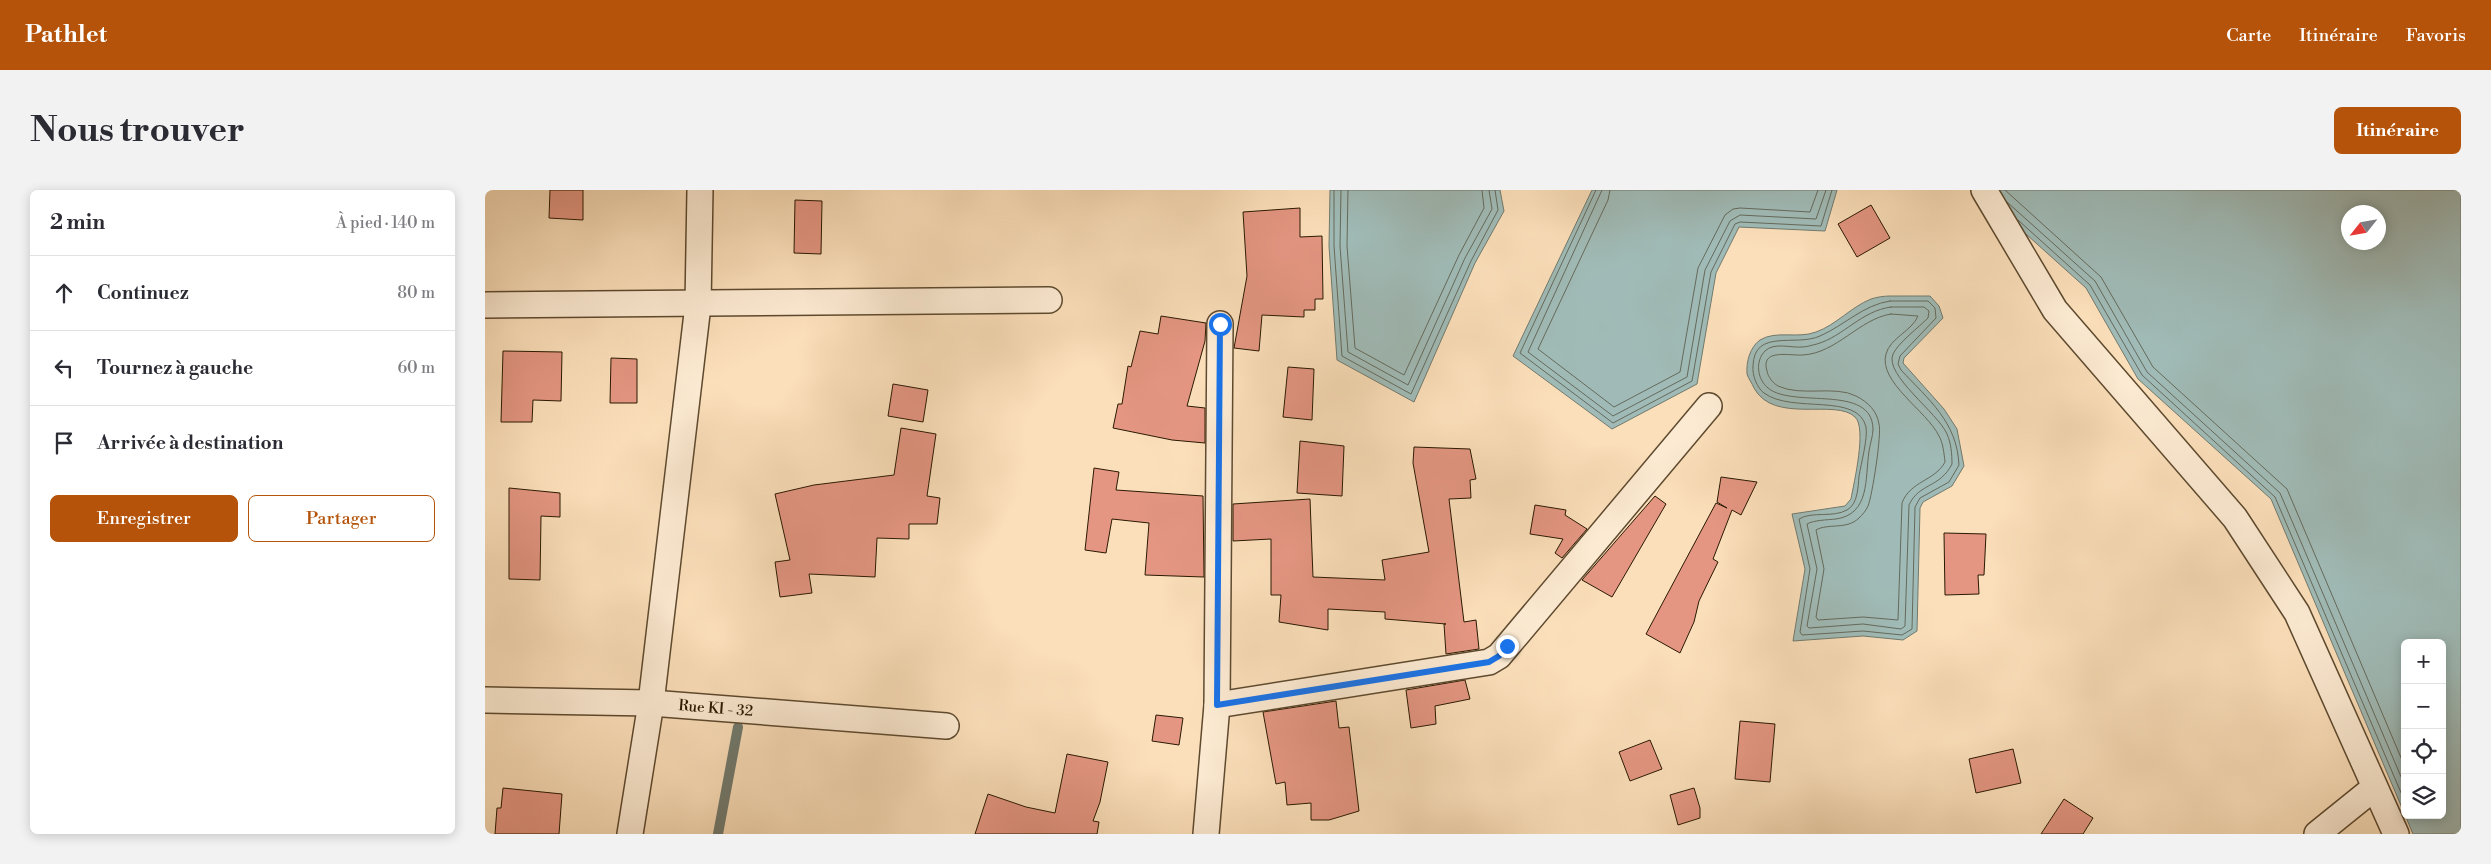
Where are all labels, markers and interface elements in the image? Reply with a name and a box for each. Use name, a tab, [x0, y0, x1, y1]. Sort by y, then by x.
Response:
text: Pathlet	[25, 20, 107, 50]
text: Carte	[2226, 24, 2271, 47]
text: Itinéraire	[2299, 24, 2378, 47]
text: Favoris	[2406, 24, 2466, 47]
button: Itinéraire	[2334, 107, 2461, 154]
text: Nous trouver	[30, 109, 245, 152]
north arrow	[2341, 205, 2386, 250]
text: 2 min	[50, 210, 105, 236]
text: À pied · 140 m	[336, 213, 435, 233]
icon: ahead	[50, 279, 78, 307]
text: Continuez	[97, 281, 189, 305]
text: 80 m	[397, 283, 435, 303]
route start	[1209, 313, 1232, 336]
icon: left	[50, 354, 78, 382]
text: Tournez à gauche	[97, 356, 253, 380]
text: 60 m	[397, 358, 435, 378]
icon: arrive	[50, 429, 78, 457]
text: Arrivée à destination	[97, 431, 283, 455]
button: Enregistrer	[50, 495, 238, 542]
button: Partager	[248, 495, 435, 542]
route end	[1496, 635, 1519, 658]
map controls	[2401, 639, 2446, 819]
button: +	[2401, 639, 2446, 684]
button: −	[2401, 684, 2446, 729]
street label: Rue KI - 32	[678, 696, 754, 720]
button: locate	[2401, 729, 2446, 774]
button: layers	[2401, 774, 2446, 819]

